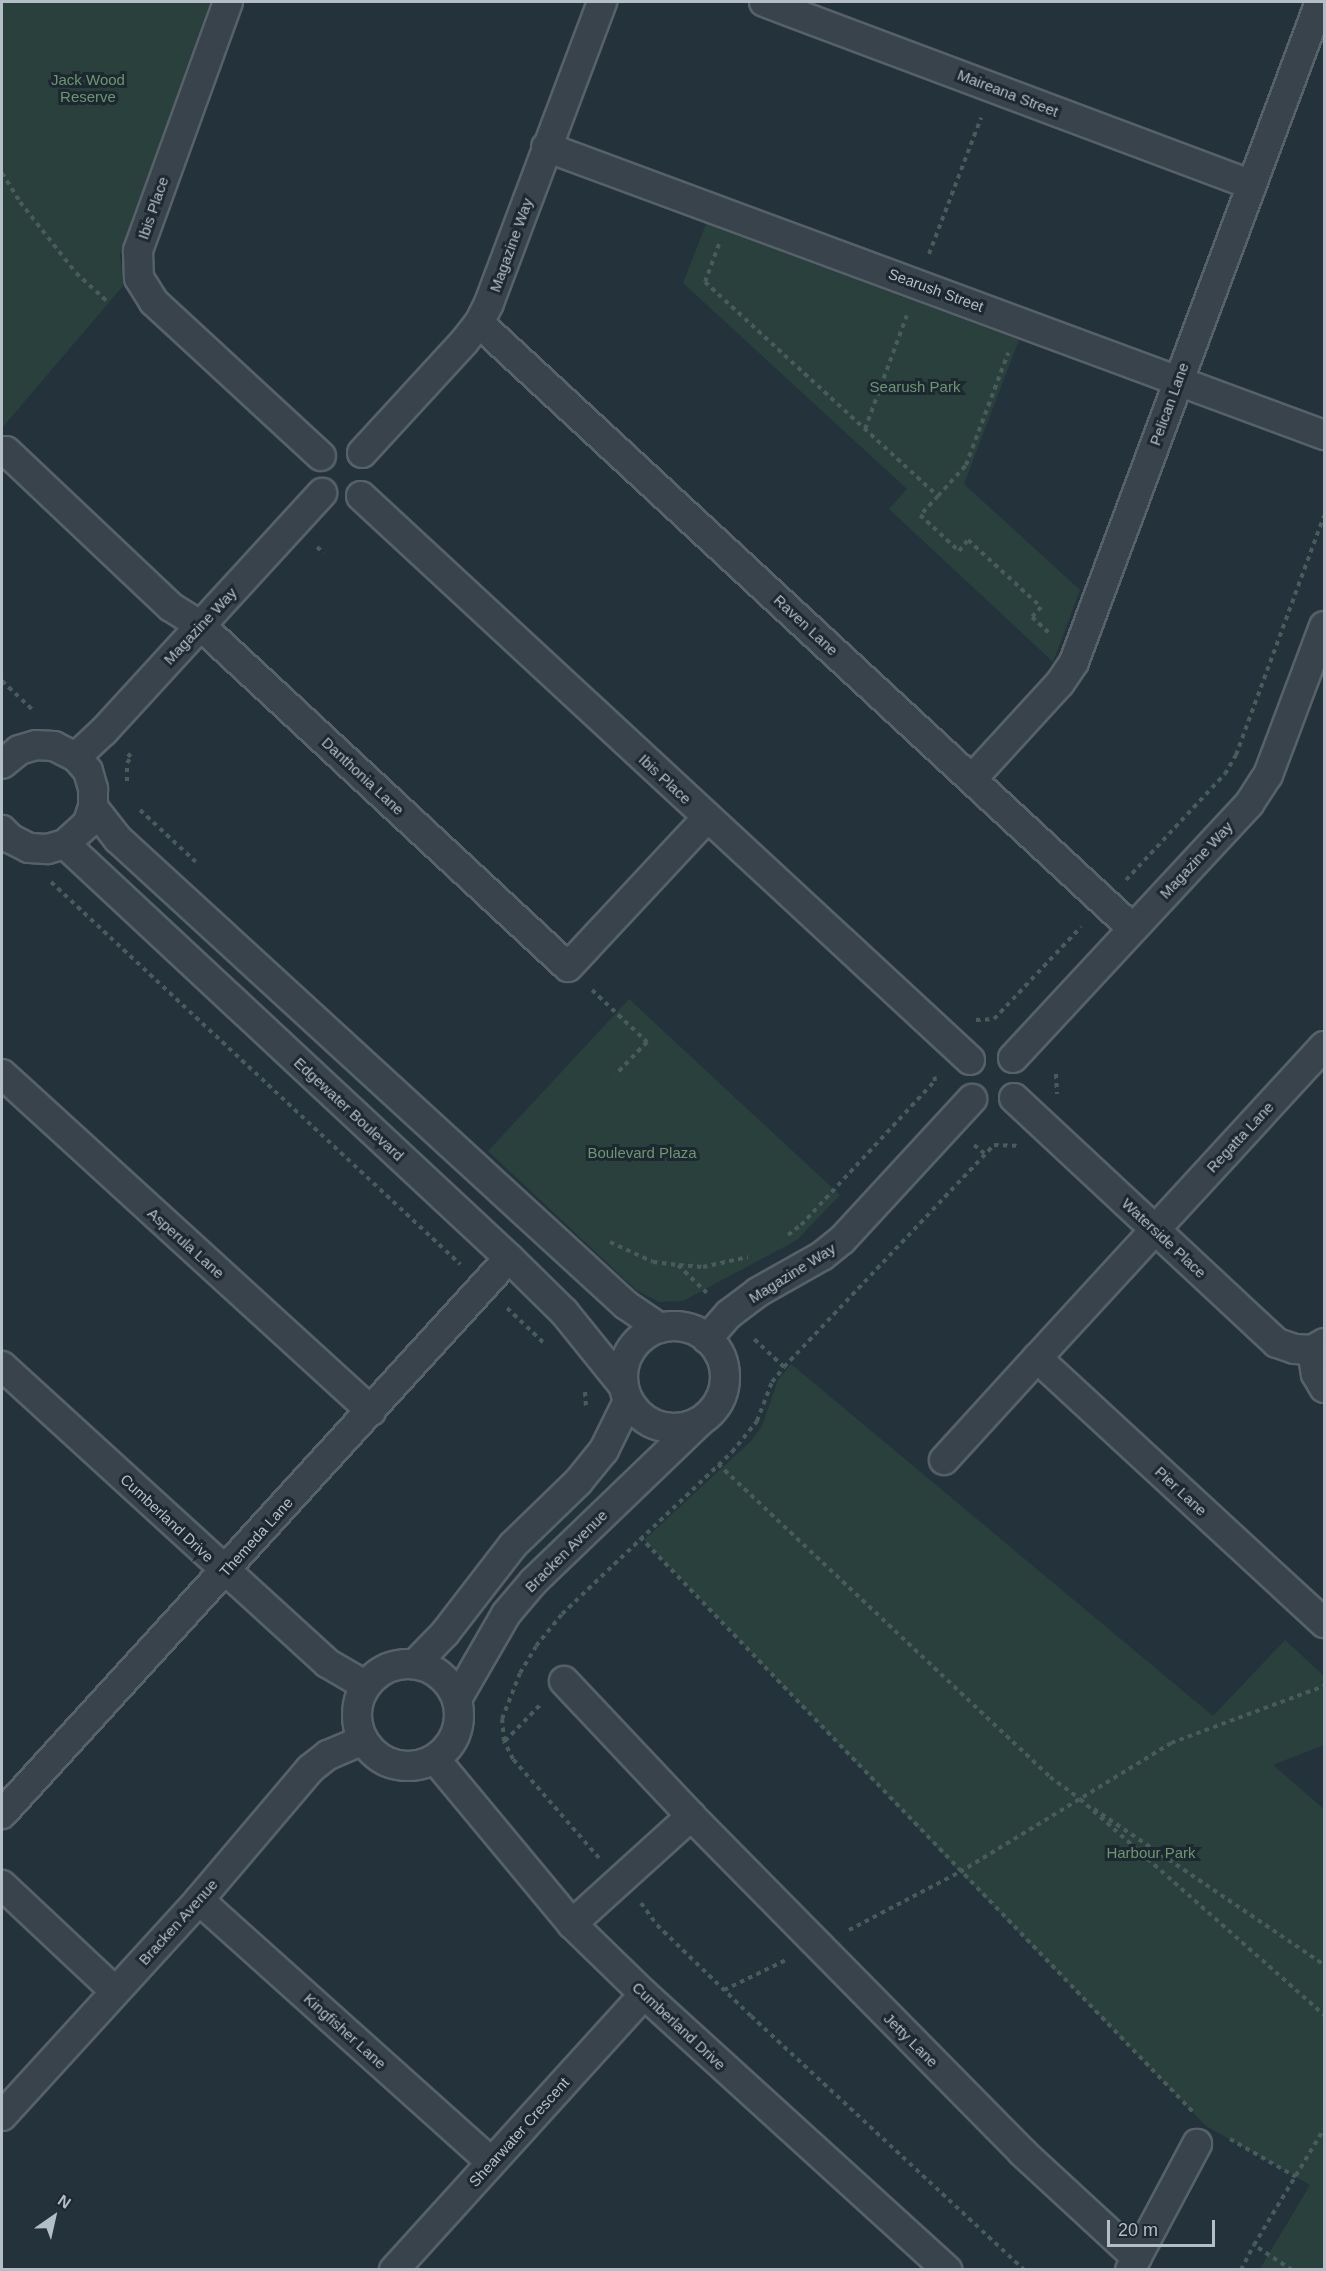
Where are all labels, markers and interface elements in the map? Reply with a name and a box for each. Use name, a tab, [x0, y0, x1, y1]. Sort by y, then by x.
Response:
street label: Maireana Street	[955, 65, 1061, 121]
park label: Jack Wood Reserve	[51, 70, 125, 105]
street label: Ibis Place	[134, 174, 172, 242]
street label: Magazine Way	[486, 196, 536, 294]
street label: Searush Street	[886, 264, 986, 316]
street label: Pelican Lane	[1146, 360, 1192, 448]
park label: Searush Park	[870, 378, 960, 396]
street label: Magazine Way	[160, 584, 240, 668]
street label: Raven Lane	[770, 591, 842, 659]
street label: Danthonia Lane	[318, 733, 408, 819]
street label: Ibis Place	[635, 750, 695, 808]
street label: Magazine Way	[1156, 818, 1236, 902]
street label: Edgewater Boulevard	[290, 1054, 408, 1164]
street label: Regatta Lane	[1203, 1098, 1277, 1176]
park label: Boulevard Plaza	[587, 1144, 697, 1162]
street label: Waterside Place	[1118, 1194, 1210, 1282]
street label: Asperula Lane	[144, 1204, 228, 1282]
street label: Magazine Way	[745, 1239, 839, 1307]
street label: Pier Lane	[1151, 1463, 1211, 1519]
street label: Cumberland Drive	[117, 1470, 217, 1566]
street label: Themeda Lane	[216, 1493, 296, 1581]
street label: Bracken Avenue	[521, 1506, 611, 1596]
park label: Harbour Park	[1106, 1844, 1196, 1862]
street label: Bracken Avenue	[135, 1875, 221, 1969]
street label: Cumberland Drive	[629, 1978, 729, 2074]
street label: Kingfisher Lane	[300, 1989, 390, 2073]
street label: Jetty Lane	[880, 2009, 942, 2071]
street label: Shearwater Crescent	[465, 2074, 573, 2190]
north arrow	[24, 2187, 84, 2247]
text: N	[55, 2191, 74, 2212]
scale bar	[1110, 2208, 1218, 2246]
text: 20 m	[1118, 2220, 1158, 2240]

